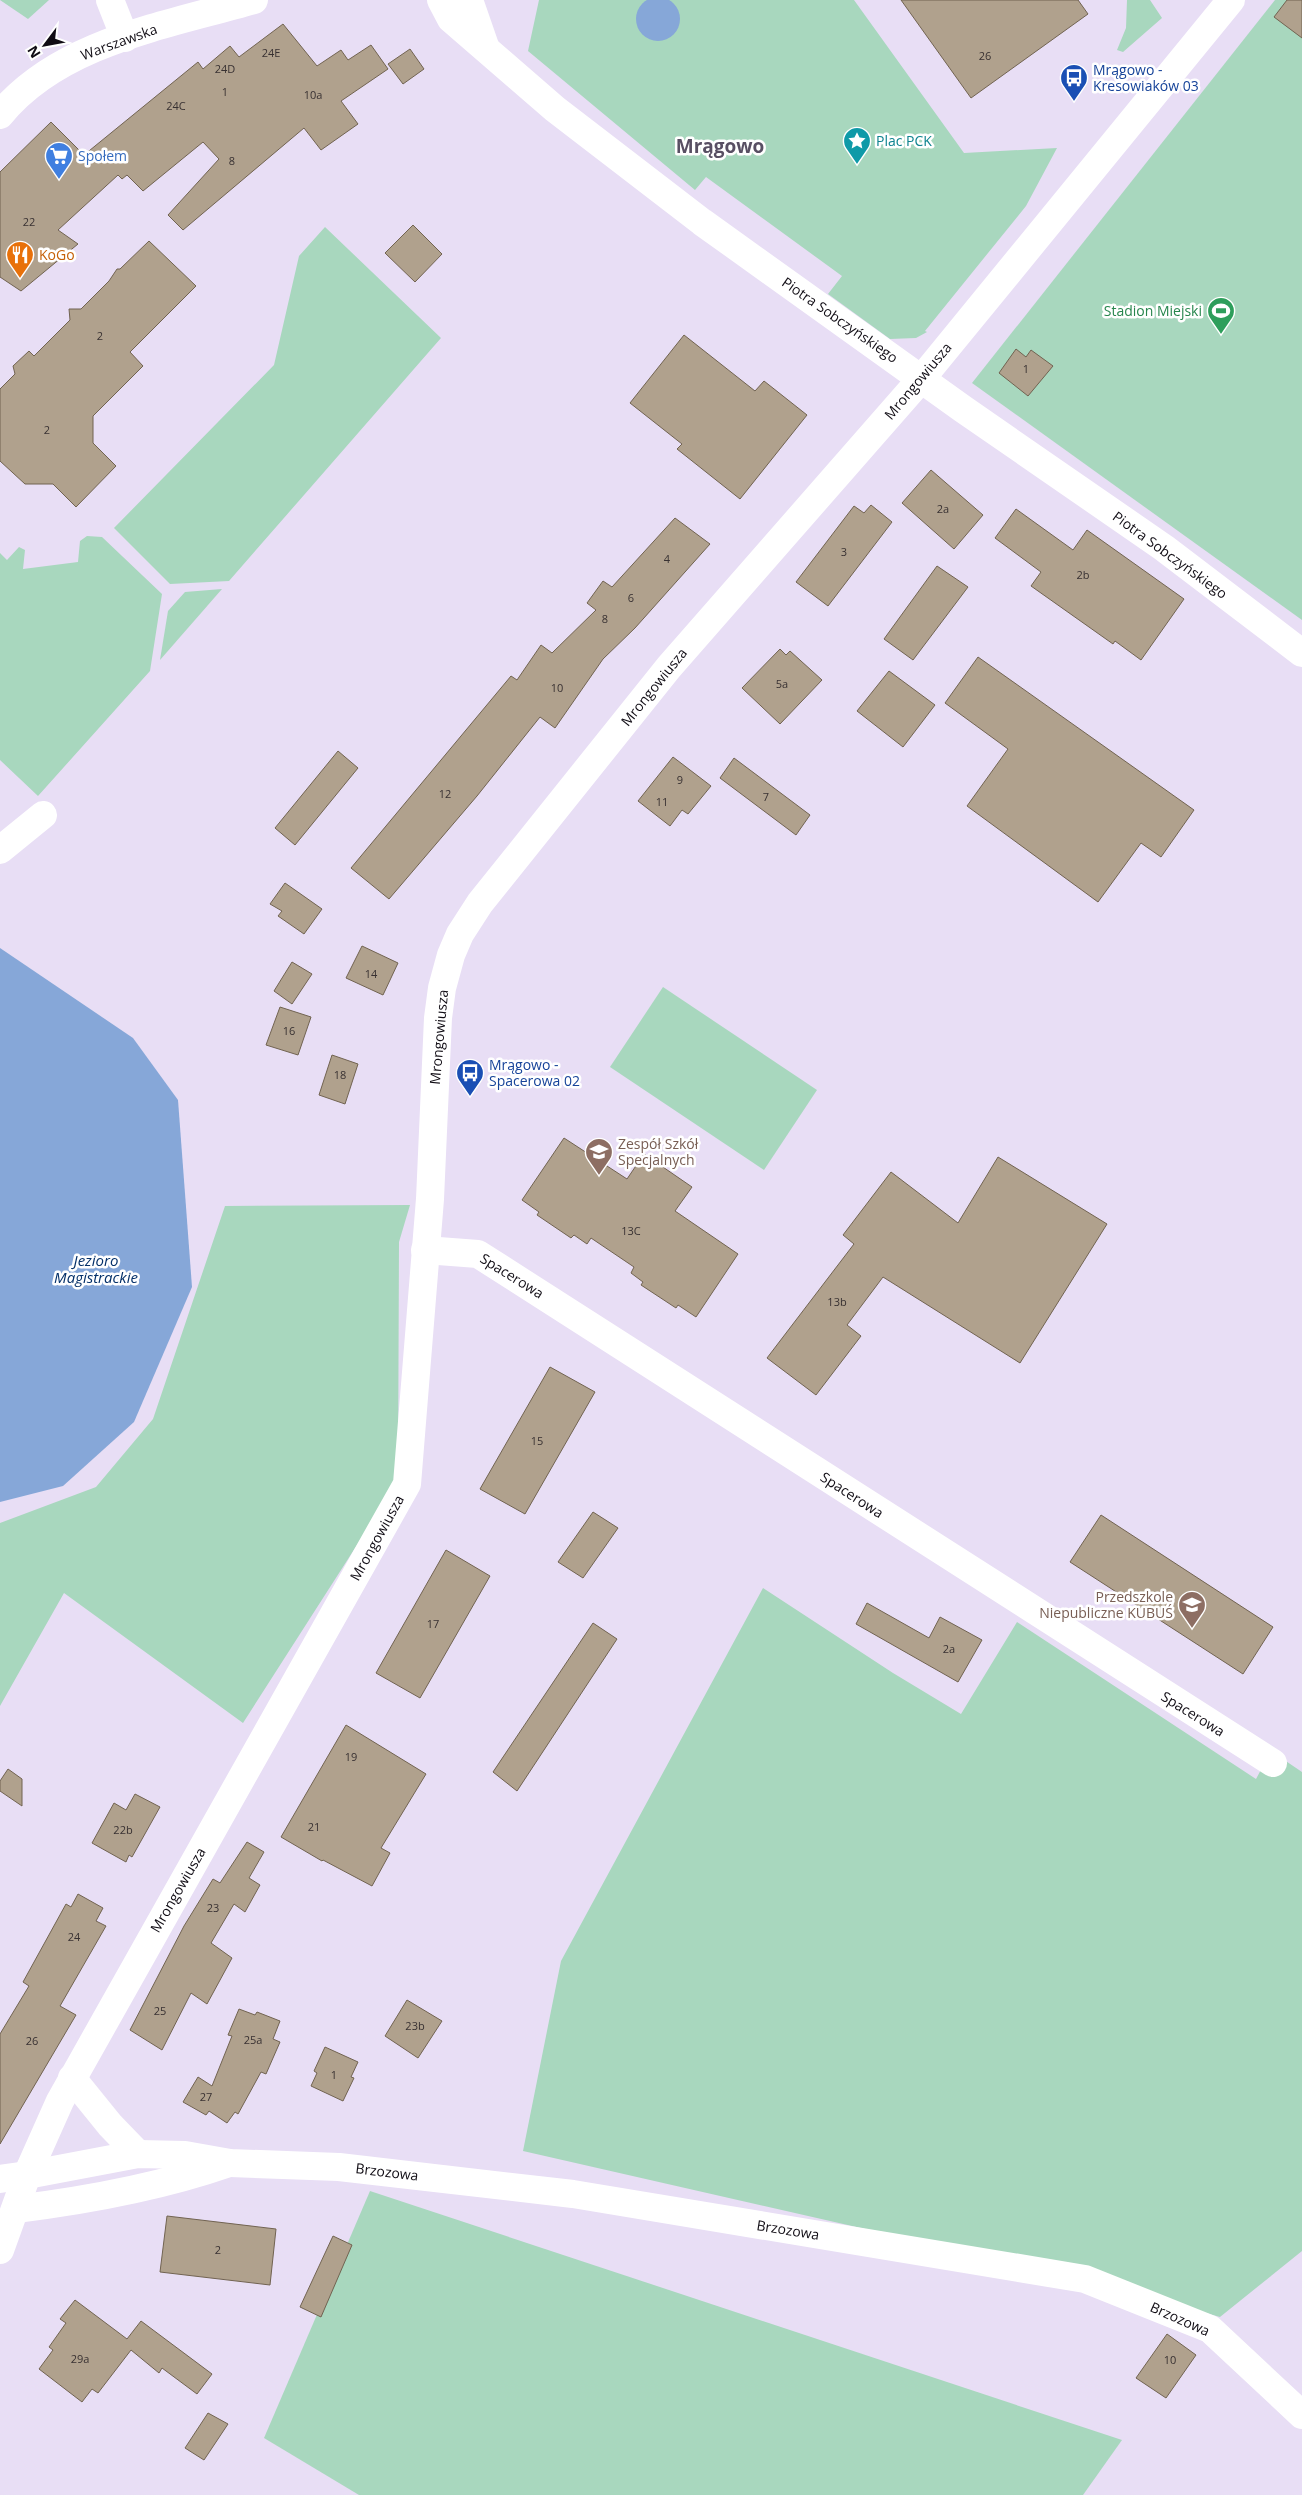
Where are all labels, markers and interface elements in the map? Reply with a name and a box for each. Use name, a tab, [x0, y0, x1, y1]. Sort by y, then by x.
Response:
street label: Warszawska	[78, 19, 160, 64]
north arrow	[20, 20, 70, 70]
text: N	[22, 42, 45, 62]
house number: 24E	[262, 45, 280, 60]
house number: 26	[979, 48, 991, 63]
place label: Mrągowo - Kresowiaków 03	[1093, 60, 1199, 95]
house number: 24D	[215, 61, 235, 76]
bus stop icon: Mrągowo - Kresowiaków 03	[1059, 63, 1089, 102]
house number: 1	[222, 84, 228, 99]
house number: 10a	[304, 87, 322, 102]
house number: 24C	[166, 98, 186, 113]
place icon: Plac PCK	[842, 126, 872, 165]
place label: Plac PCK	[876, 131, 932, 150]
district label: Mrągowo	[676, 133, 764, 159]
supermarket icon: Społem	[44, 141, 74, 180]
place label: Społem	[78, 146, 127, 165]
house number: 8	[229, 153, 235, 168]
house number: 22	[23, 214, 35, 229]
restaurant icon: KoGo	[5, 240, 35, 279]
place label: KoGo	[39, 245, 75, 264]
street label: Piotra Sobczyńskiego	[779, 272, 902, 367]
sports icon: Stadion Miejski	[1206, 296, 1236, 335]
place label: Stadion Miejski	[1104, 301, 1202, 320]
house number: 2	[97, 328, 103, 343]
street label: Mrongowiusza	[880, 338, 956, 423]
house number: 1	[1023, 361, 1029, 376]
house number: 2	[44, 422, 50, 437]
house number: 2a	[937, 501, 949, 516]
street label: Piotra Sobczyńskiego	[1109, 507, 1231, 603]
house number: 3	[841, 544, 847, 559]
house number: 4	[664, 551, 671, 566]
house number: 2b	[1076, 567, 1090, 582]
house number: 6	[628, 590, 634, 605]
house number: 8	[602, 611, 608, 626]
street label: Mrongowiusza	[616, 644, 691, 730]
house number: 5a	[776, 676, 788, 691]
house number: 10	[551, 680, 563, 695]
house number: 9	[677, 772, 683, 787]
house number: 12	[439, 786, 451, 801]
house number: 7	[763, 789, 769, 804]
house number: 11	[656, 794, 668, 809]
house number: 14	[365, 966, 378, 981]
street label: Mrongowiusza	[425, 989, 452, 1085]
house number: 16	[283, 1023, 295, 1038]
place label: Mrągowo - Spacerowa 02	[489, 1055, 580, 1090]
bus stop icon: Mrągowo - Spacerowa 02	[455, 1058, 485, 1097]
house number: 18	[334, 1067, 346, 1082]
place label: Zespół Szkół Specjalnych	[618, 1134, 699, 1169]
school or university icon: Zespół Szkół Specjalnych	[584, 1137, 614, 1176]
house number: 13C	[621, 1223, 641, 1238]
street label: Spacerowa	[477, 1249, 548, 1303]
water label: Jezioro Magistrackie	[54, 1250, 138, 1287]
house number: 13b	[827, 1294, 847, 1309]
house number: 15	[531, 1433, 543, 1448]
street label: Spacerowa	[817, 1467, 887, 1522]
street label: Mrongowiusza	[345, 1491, 408, 1584]
place label: Przedszkole Niepubliczne KUBUŚ	[1039, 1587, 1173, 1622]
school or university icon: Przedszkole Niepubliczne KUBUŚ	[1177, 1590, 1207, 1629]
house number: 17	[427, 1616, 439, 1631]
house number: 2a	[943, 1641, 955, 1656]
street label: Spacerowa	[1158, 1687, 1229, 1741]
house number: 19	[345, 1749, 357, 1764]
house number: 21	[308, 1819, 320, 1834]
house number: 22b	[113, 1822, 133, 1837]
street label: Mrongowiusza	[146, 1844, 210, 1936]
house number: 23	[207, 1900, 219, 1915]
house number: 24	[68, 1929, 81, 1944]
house number: 25	[154, 2003, 166, 2018]
house number: 23b	[405, 2018, 425, 2033]
house number: 25a	[244, 2032, 262, 2047]
house number: 26	[26, 2033, 38, 2048]
house number: 1	[331, 2067, 337, 2082]
house number: 27	[200, 2089, 212, 2104]
street label: Brzozowa	[354, 2158, 420, 2185]
street label: Brzozowa	[755, 2215, 821, 2244]
house number: 2	[215, 2242, 221, 2257]
street label: Brzozowa	[1147, 2297, 1213, 2340]
house number: 29a	[71, 2351, 89, 2366]
house number: 10	[1164, 2352, 1176, 2367]

